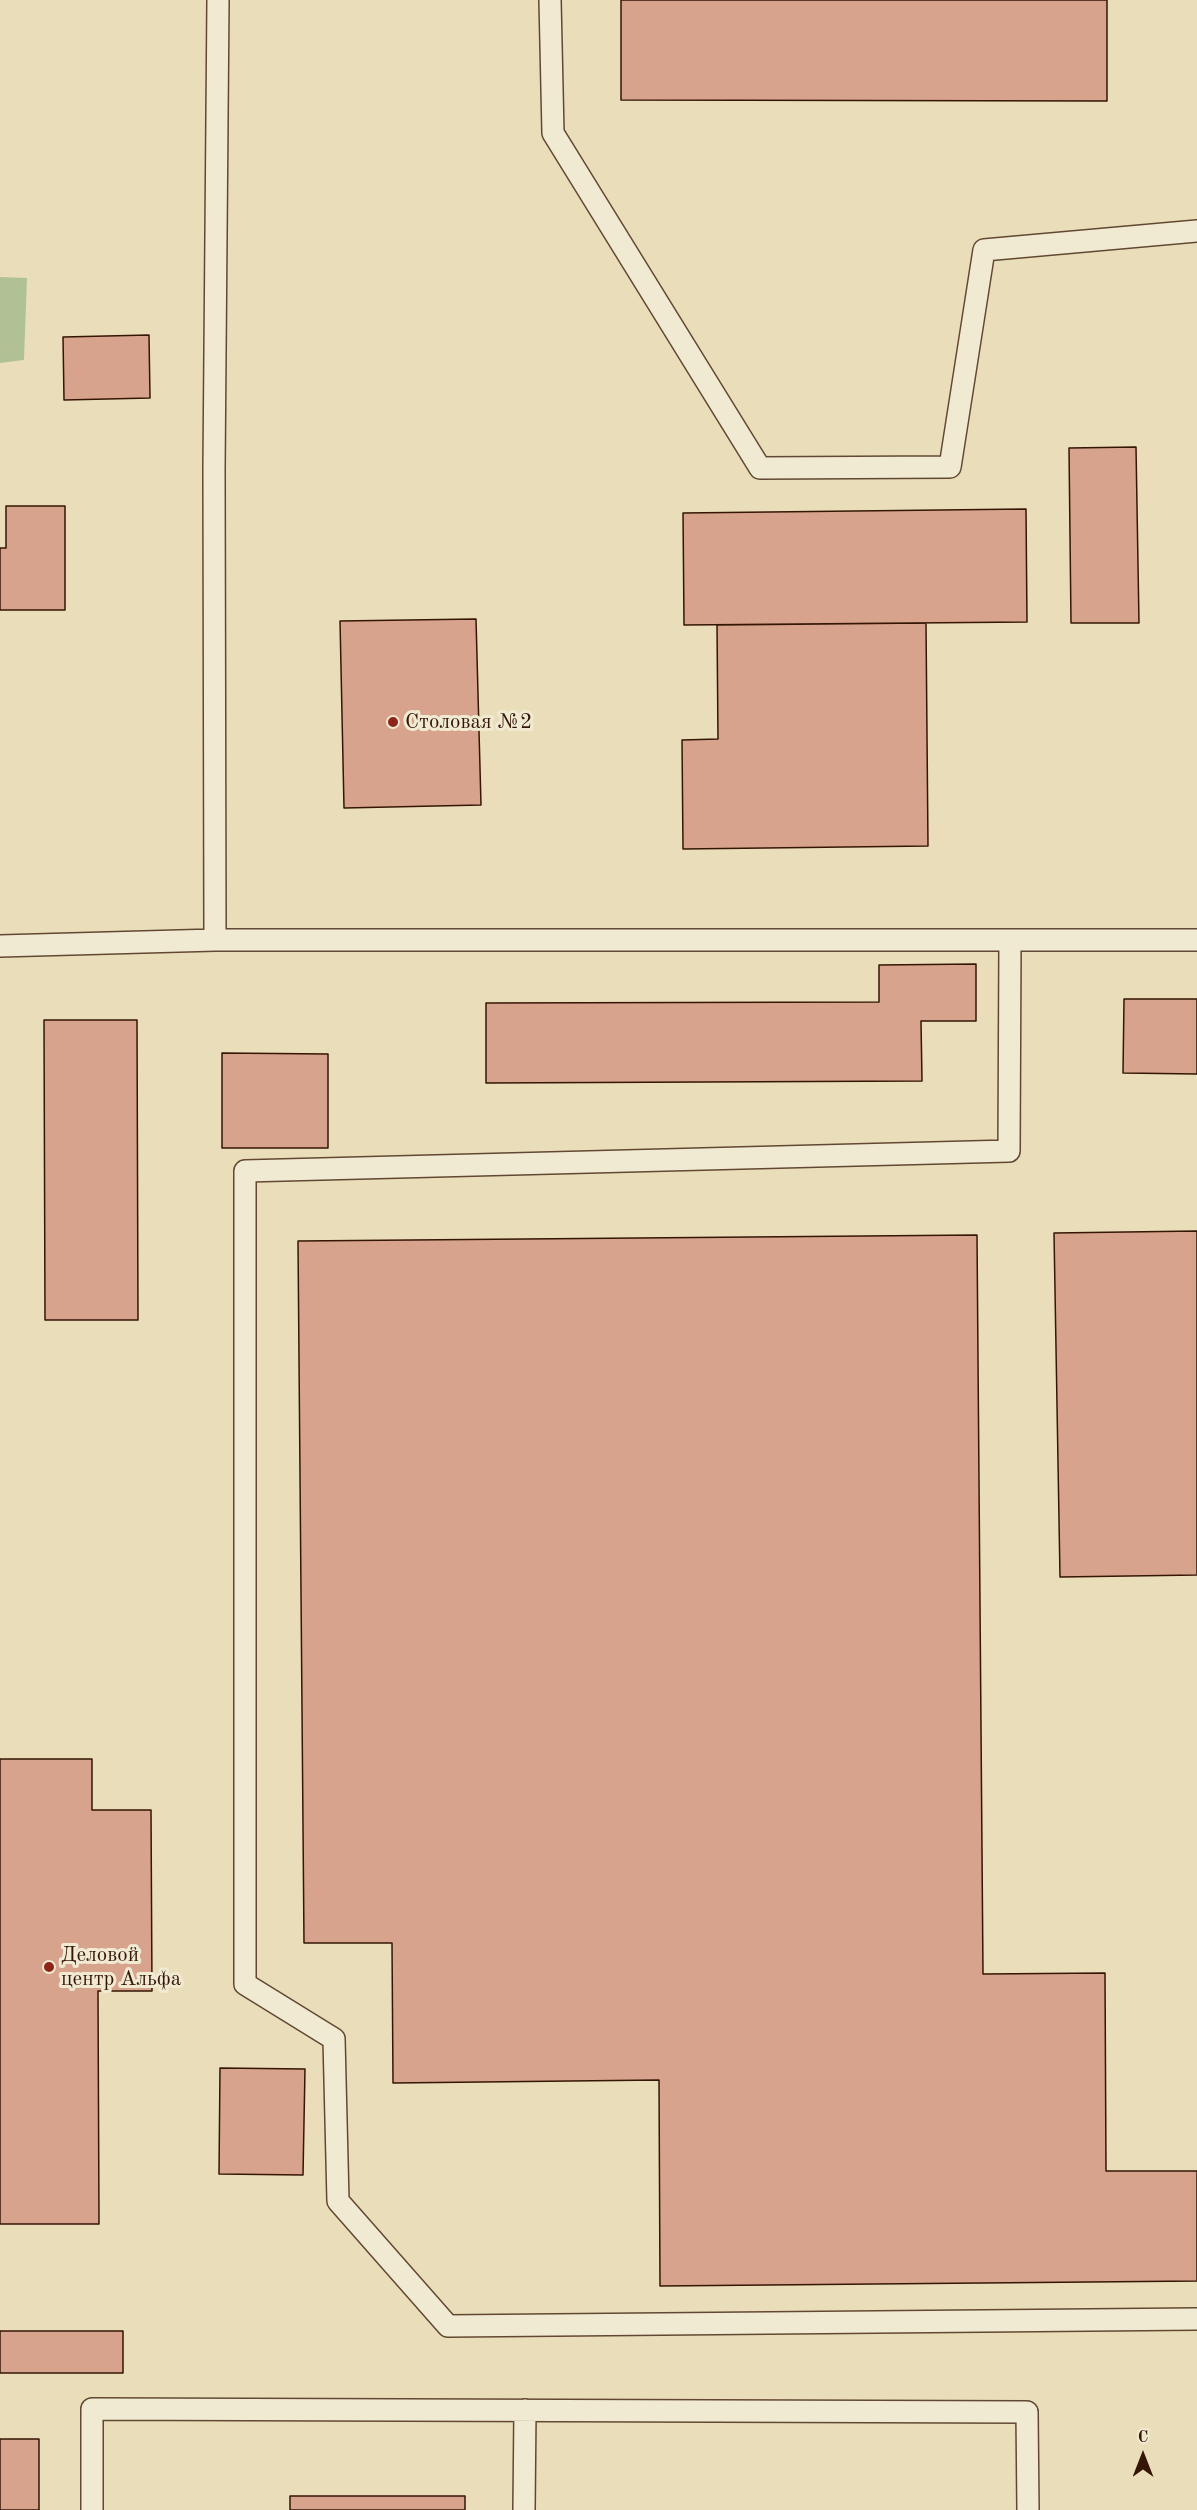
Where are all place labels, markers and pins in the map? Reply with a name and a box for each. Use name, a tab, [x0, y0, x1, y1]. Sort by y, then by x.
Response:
place label: Столовая №2	[405, 709, 532, 735]
marker: Столовая №2	[386, 715, 400, 729]
place label: Деловой центр Альфа	[61, 1942, 181, 1992]
marker: Деловой центр Альфа	[42, 1960, 56, 1974]

